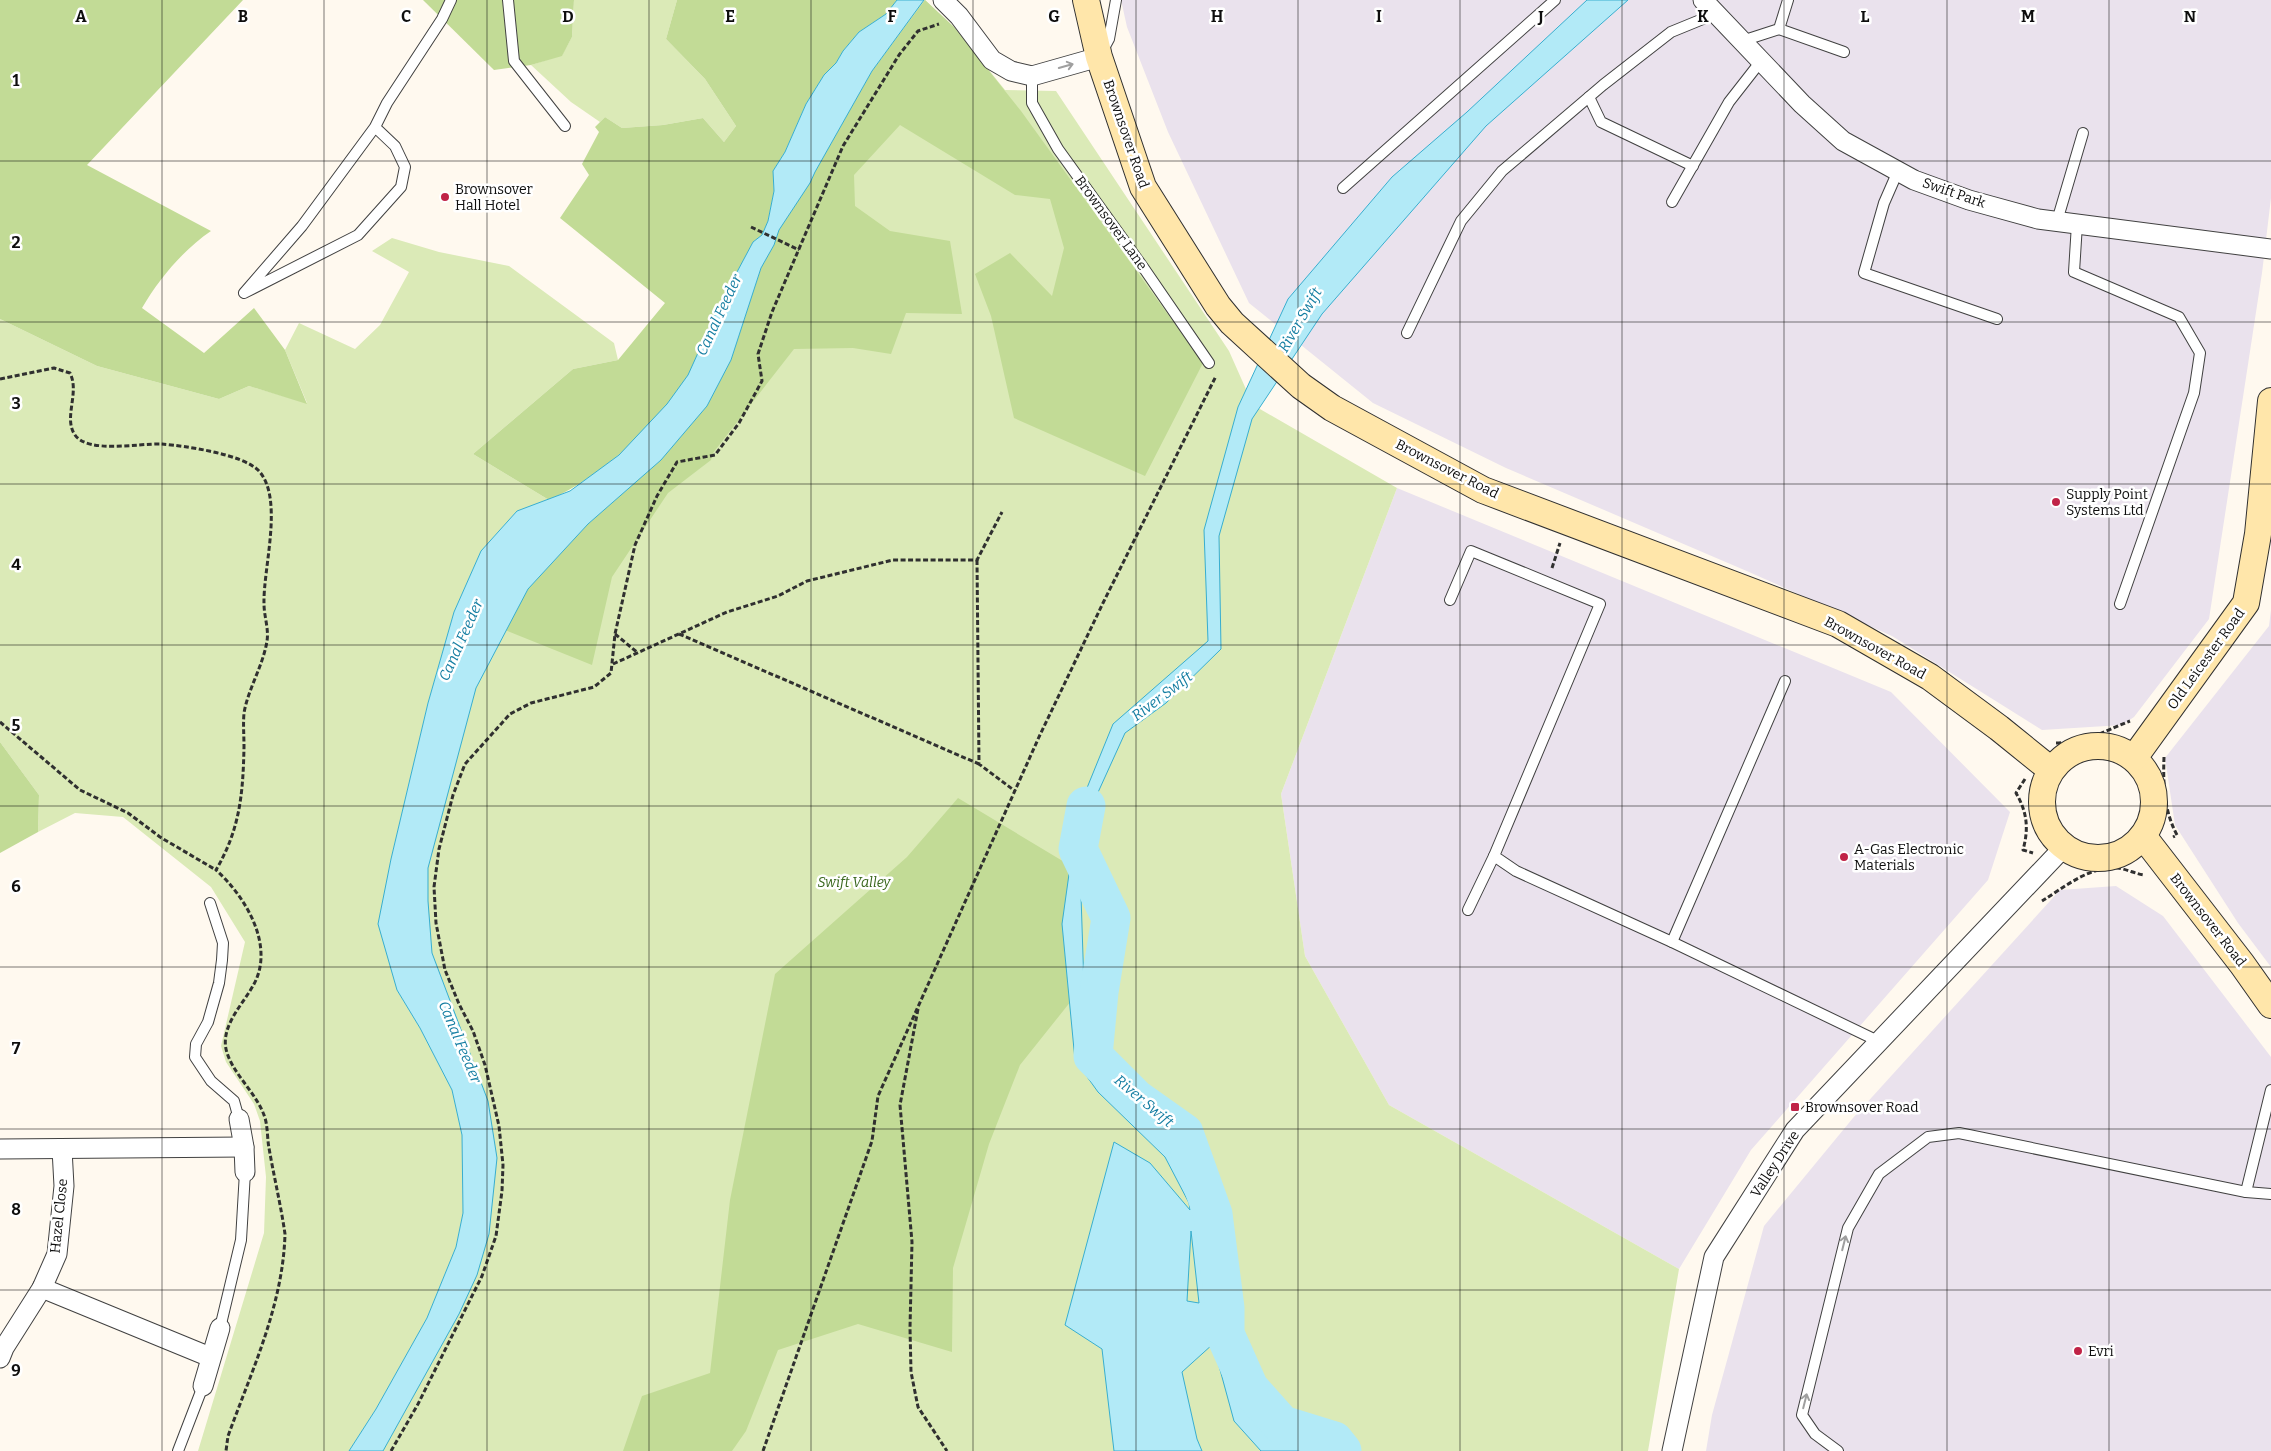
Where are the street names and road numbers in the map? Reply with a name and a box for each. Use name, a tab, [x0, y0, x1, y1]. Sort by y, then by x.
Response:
street label: Brownsover Road	[1099, 78, 1153, 190]
street label: Brownsover Lane	[1071, 173, 1151, 273]
street label: Swift Park	[1920, 174, 1988, 212]
street label: Brownsover Road	[1393, 436, 1501, 502]
street label: Old Leicester Road	[2164, 605, 2248, 713]
street label: Brownsover Road	[1821, 613, 1929, 683]
street label: Brownsover Road	[2166, 870, 2250, 970]
street label: Valley Drive	[1747, 1127, 1803, 1201]
street label: Hazel Close	[47, 1178, 71, 1254]

